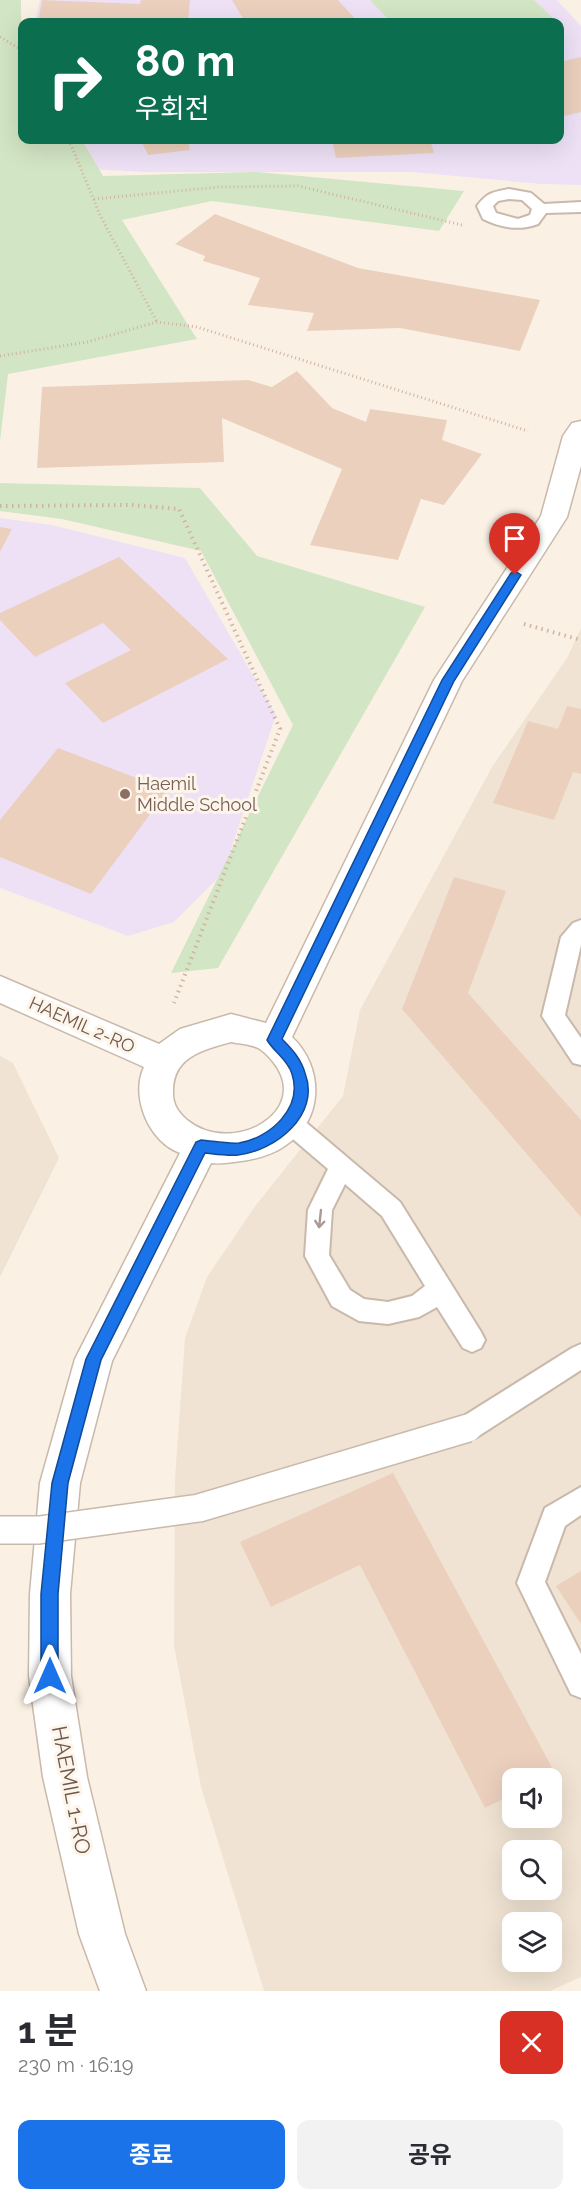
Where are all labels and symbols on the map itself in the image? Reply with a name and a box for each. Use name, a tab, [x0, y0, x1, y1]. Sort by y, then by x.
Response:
pin	[489, 513, 540, 575]
place label: Haemil Middle School	[137, 773, 257, 815]
marker: Haemil Middle School	[118, 787, 132, 801]
street label: HAEMIL 2-RO	[26, 992, 138, 1057]
one-way arrow	[314, 1208, 325, 1228]
position arrow	[18, 1644, 82, 1708]
street label: HAEMIL 1-RO	[47, 1724, 96, 1856]

